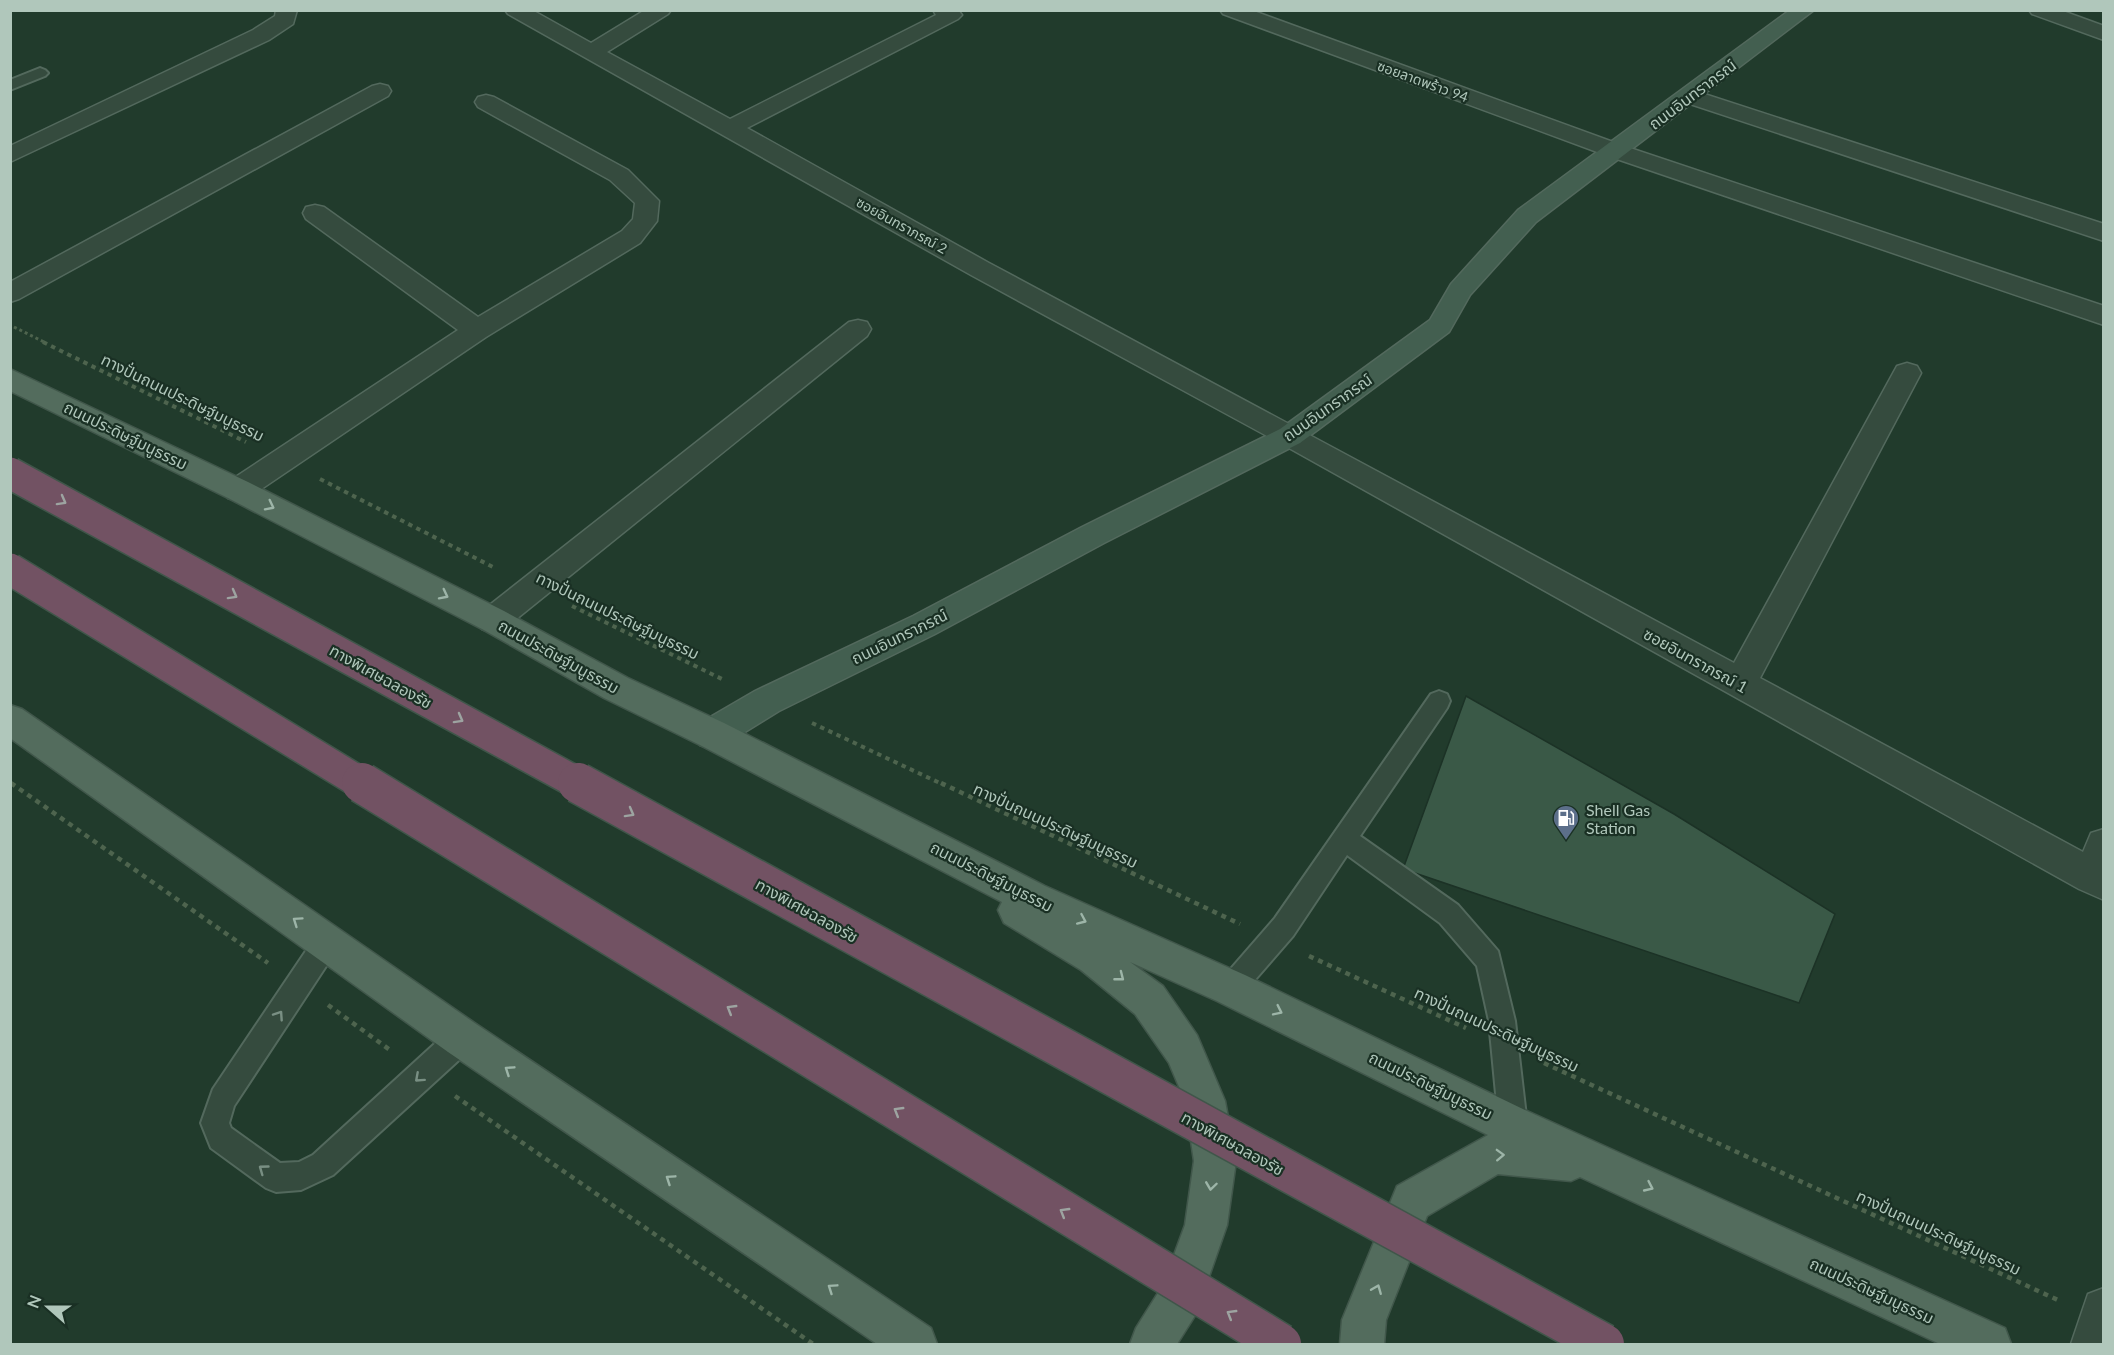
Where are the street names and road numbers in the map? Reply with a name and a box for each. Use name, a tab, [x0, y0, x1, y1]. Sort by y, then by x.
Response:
street label: ถนนอินทราภรณ์	[1645, 55, 1739, 133]
street label: ซอยลาดพร้าว 94	[1375, 57, 1471, 105]
street label: ซอยอินทราภรณ์ 2	[853, 193, 951, 257]
street label: ทางปั่นถนนประดิษฐ์มนูธรรม	[98, 349, 268, 445]
street label: ถนนอินทราภรณ์	[1279, 369, 1375, 445]
street label: ถนนประดิษฐ์มนูธรรม	[61, 397, 191, 473]
street label: ทางปั่นถนนประดิษฐ์มนูธรรม	[533, 567, 703, 663]
street label: ถนนอินทราภรณ์	[848, 605, 950, 667]
street label: ถนนประดิษฐ์มนูธรรม	[495, 615, 623, 697]
street label: ซอยอินทราภรณ์ 1	[1641, 624, 1751, 696]
street label: ทางพิเศษฉลองรัช	[327, 640, 435, 712]
street label: ทางปั่นถนนประดิษฐ์มนูธรรม	[970, 778, 1141, 872]
street label: ถนนประดิษฐ์มนูธรรม	[927, 837, 1056, 916]
street label: ทางพิเศษฉลองรัช	[753, 874, 861, 946]
street label: ทางปั่นถนนประดิษฐ์มนูธรรม	[1411, 982, 1582, 1076]
street label: ถนนประดิษฐ์มนูธรรม	[1366, 1047, 1496, 1124]
street label: ทางพิเศษฉลองรัช	[1179, 1107, 1287, 1179]
street label: ทางปั่นถนนประดิษฐ์มนูธรรม	[1853, 1185, 2024, 1279]
street label: ถนนประดิษฐ์มนูธรรม	[1806, 1253, 1937, 1328]

